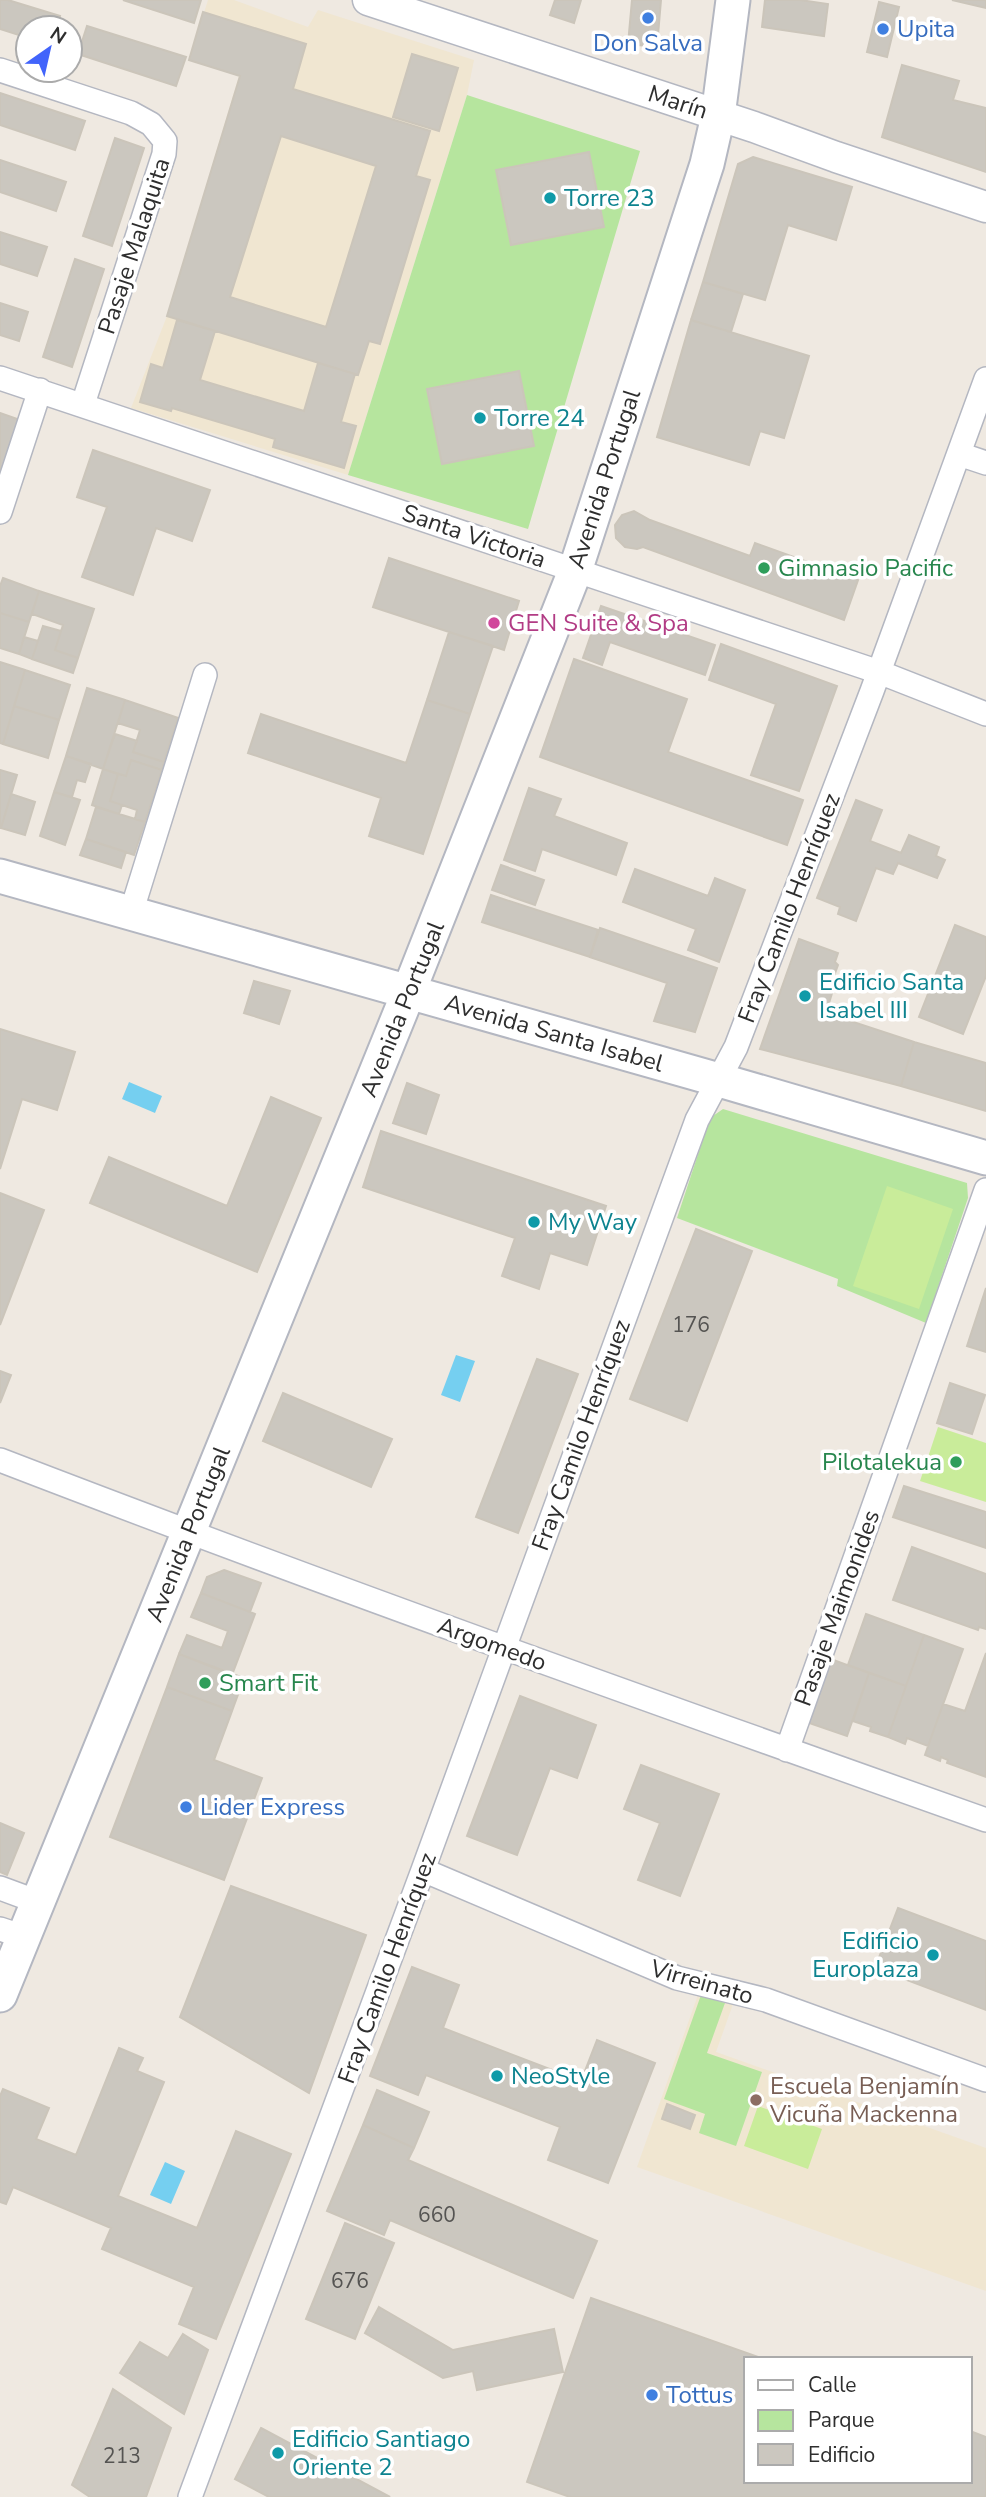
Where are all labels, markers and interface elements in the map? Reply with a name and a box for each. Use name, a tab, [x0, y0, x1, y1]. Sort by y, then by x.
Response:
marker: Don Salva	[640, 10, 656, 26]
place label: Upita	[897, 13, 955, 45]
north arrow	[14, 14, 84, 84]
text: N	[45, 21, 71, 50]
marker: Upita	[875, 21, 891, 37]
place label: Don Salva	[593, 27, 703, 59]
street label: Marín	[644, 77, 712, 127]
street label: Pasaje Malaquita	[90, 154, 178, 338]
place label: Torre 23	[564, 182, 655, 214]
marker: Torre 23	[542, 190, 558, 206]
street label: Avenida Portugal	[560, 385, 648, 573]
place label: Torre 24	[494, 402, 585, 434]
marker: Torre 24	[472, 410, 488, 426]
street label: Santa Victoria	[398, 496, 550, 576]
place label: Gimnasio Pacific	[778, 552, 953, 584]
marker: Gimnasio Pacific	[756, 560, 772, 576]
place label: GEN Suite & Spa	[508, 607, 689, 639]
marker: GEN Suite & Spa	[486, 615, 502, 631]
street label: Fray Camilo Henríquez	[730, 789, 848, 1027]
street label: Avenida Portugal	[352, 916, 452, 1102]
place label: Edificio Santa Isabel III	[819, 966, 964, 1026]
street label: Avenida Santa Isabel	[441, 986, 667, 1080]
marker: Edificio Santa Isabel III	[797, 988, 813, 1004]
place label: My Way	[548, 1206, 638, 1238]
marker: My Way	[526, 1214, 542, 1230]
house number: 176	[672, 1311, 710, 1339]
street label: Fray Camilo Henríquez	[524, 1315, 638, 1555]
street label: Avenida Portugal	[138, 1441, 238, 1627]
place label: Pilotalekua	[822, 1446, 942, 1478]
marker: Pilotalekua	[948, 1454, 964, 1470]
street label: Pasaje Maimonides	[787, 1506, 887, 1710]
street label: Argomedo	[433, 1609, 551, 1679]
place label: Smart Fit	[219, 1667, 319, 1699]
marker: Smart Fit	[197, 1675, 213, 1691]
place label: Lider Express	[200, 1791, 345, 1823]
marker: Lider Express	[178, 1799, 194, 1815]
street label: Fray Camilo Henríquez	[330, 1848, 444, 2088]
place label: Edificio Europlaza	[812, 1925, 919, 1985]
marker: Edificio Europlaza	[925, 1947, 941, 1963]
street label: Virreinato	[646, 1952, 757, 2012]
place label: NeoStyle	[511, 2060, 610, 2092]
marker: NeoStyle	[489, 2068, 505, 2084]
place label: Escuela Benjamín Vicuña Mackenna	[769, 2070, 959, 2130]
marker: Escuela Benjamín Vicuña Mackenna	[748, 2092, 764, 2108]
house number: 660	[418, 2201, 456, 2229]
house number: 676	[331, 2267, 369, 2295]
legend	[744, 2357, 972, 2483]
text: Calle	[808, 2371, 856, 2399]
place label: Tottus	[666, 2379, 733, 2411]
marker: Tottus	[644, 2387, 660, 2403]
text: Parque	[808, 2406, 875, 2434]
place label: Edificio Santiago Oriente 2	[292, 2423, 470, 2483]
text: Edificio	[808, 2441, 875, 2469]
house number: 213	[103, 2442, 141, 2470]
marker: Edificio Santiago Oriente 2	[270, 2445, 286, 2461]

